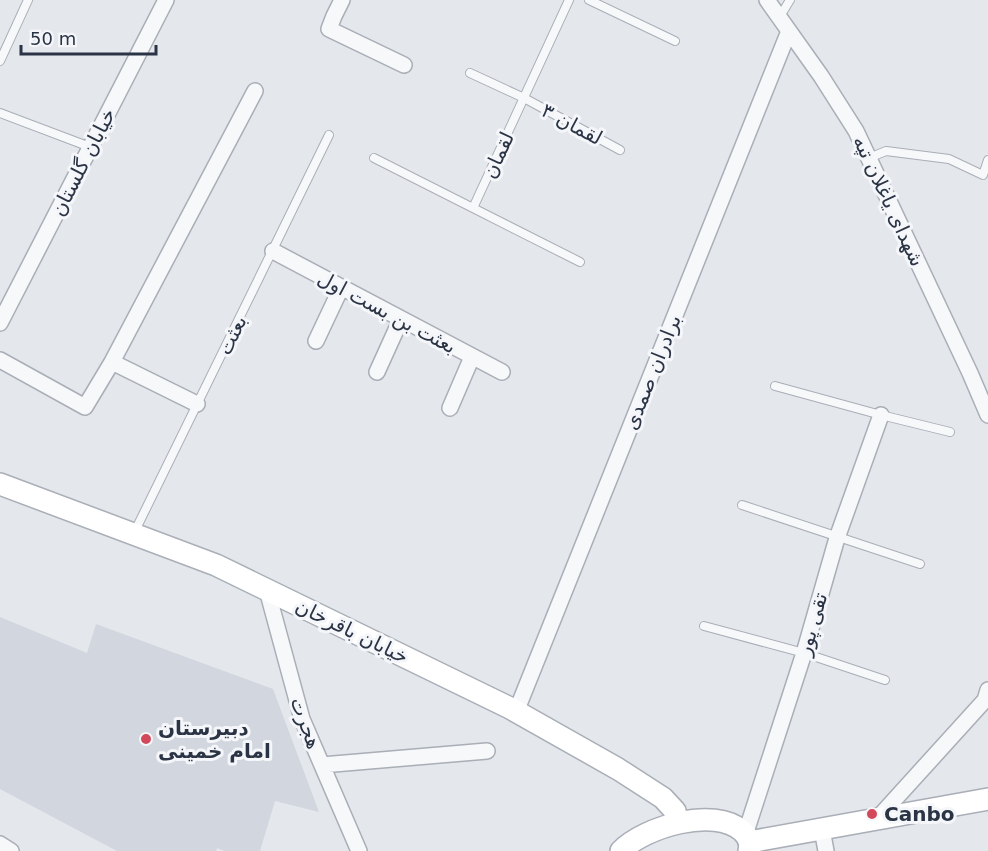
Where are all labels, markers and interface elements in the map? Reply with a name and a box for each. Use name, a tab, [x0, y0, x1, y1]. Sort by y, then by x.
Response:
scale bar	[21, 18, 156, 56]
text: 50 m	[30, 28, 76, 49]
street label: لقمان ۳	[537, 98, 607, 150]
street label: خیابان گلستان	[46, 104, 120, 220]
street label: لقمان	[477, 128, 519, 182]
street label: شهدای یاغلان تپه	[847, 132, 930, 271]
street label: بعثت بن بست اول	[314, 265, 460, 359]
street label: بعثت	[212, 311, 252, 359]
street label: برادران صمدی	[618, 311, 686, 433]
street label: تقی پور	[791, 590, 833, 659]
street label: خیابان باقرخان	[292, 593, 412, 669]
street label: هجرت	[286, 694, 326, 752]
place label: دبیرستان امام خمینی	[158, 716, 271, 763]
marker: دبیرستان امام خمینی	[139, 732, 153, 746]
place label: Canbo	[884, 802, 954, 826]
marker: Canbo	[865, 807, 879, 821]

